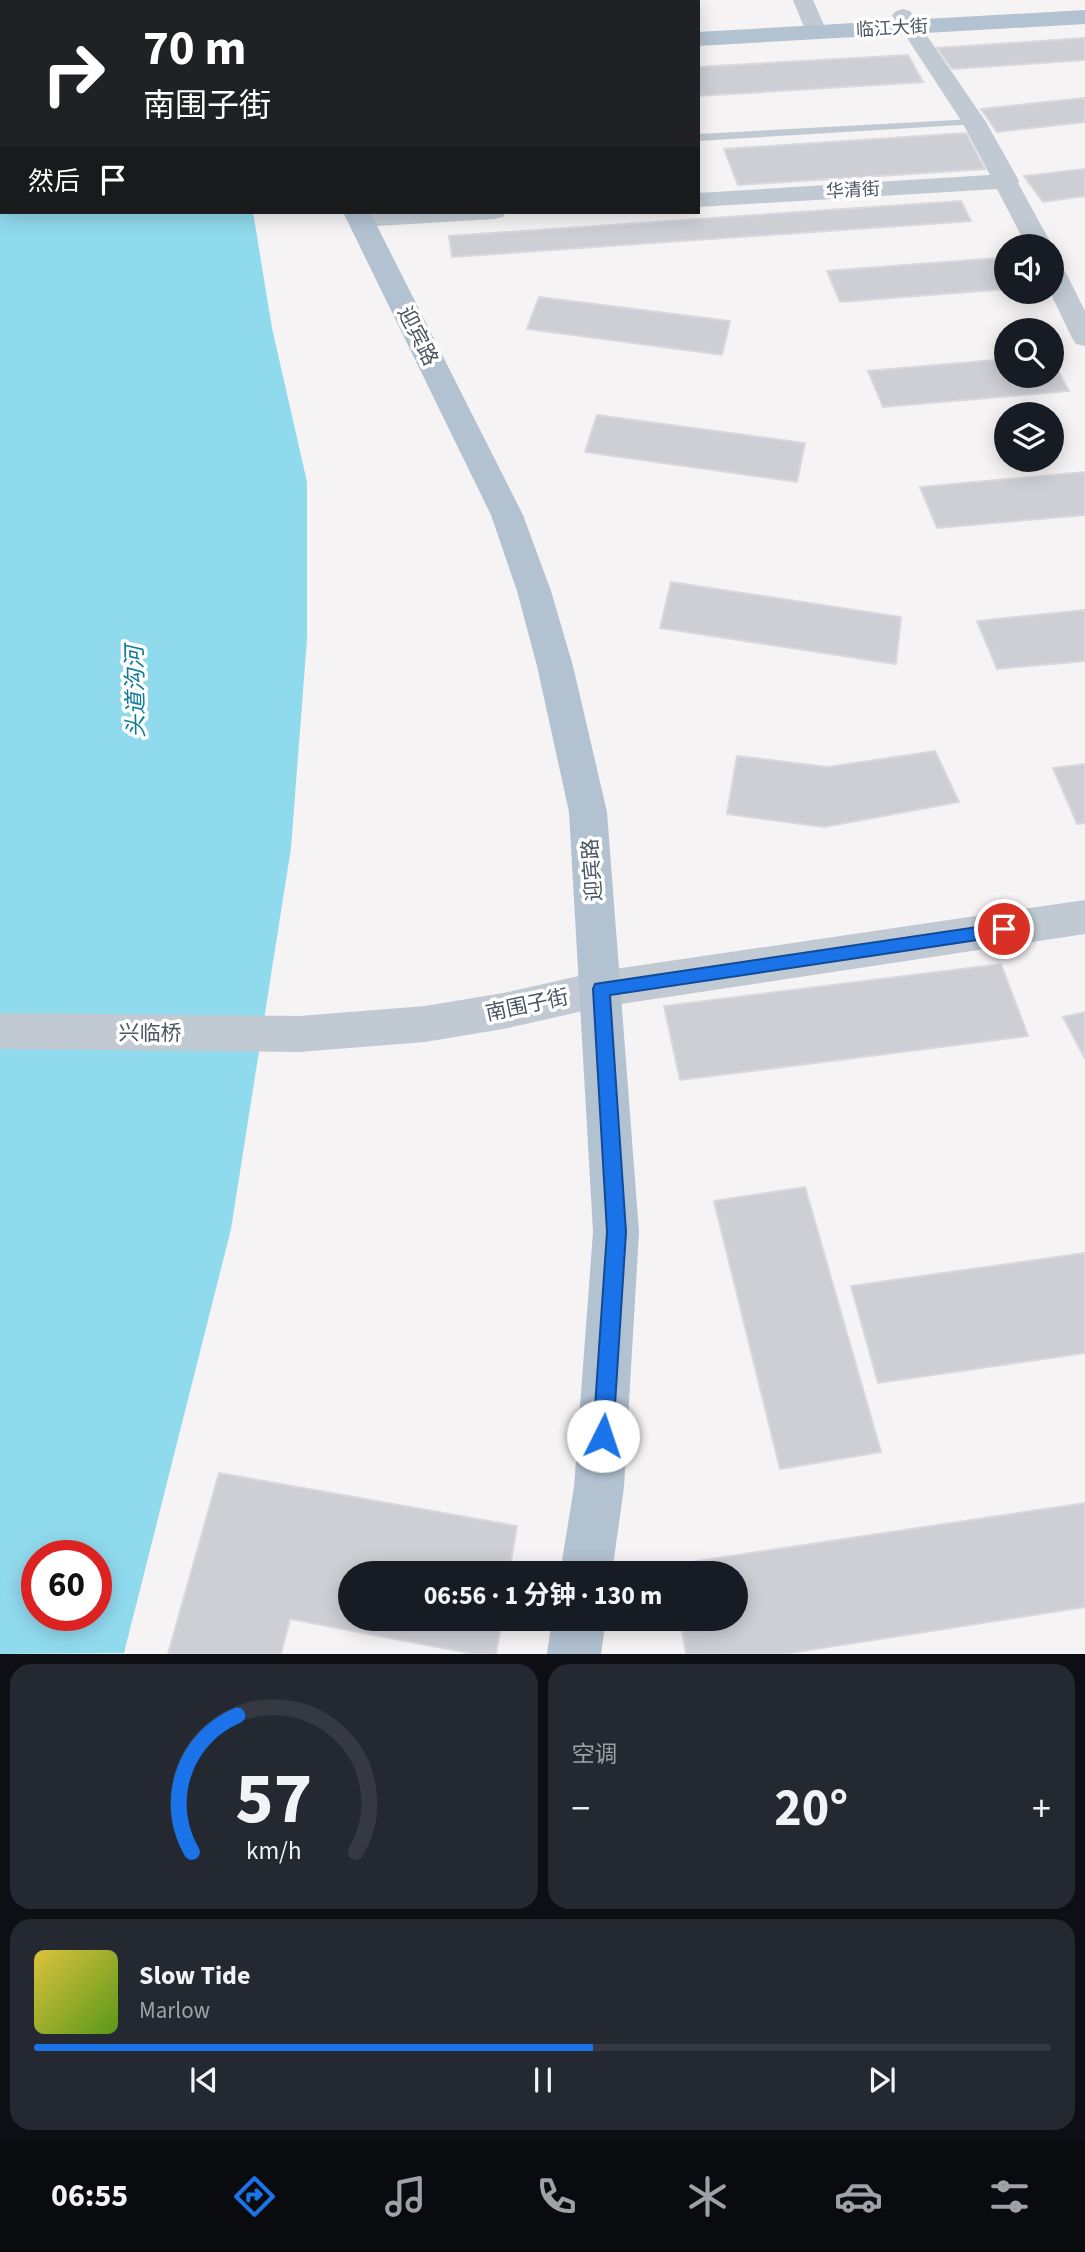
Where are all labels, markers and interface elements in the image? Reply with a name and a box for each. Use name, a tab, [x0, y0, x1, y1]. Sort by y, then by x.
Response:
text: 70 m	[143, 14, 247, 84]
street label: 临江大街	[855, 14, 929, 43]
icon: right	[28, 28, 119, 119]
text: 南围子街	[143, 83, 271, 129]
icon: arrive	[94, 161, 132, 199]
text: 然后	[28, 163, 80, 200]
street label: 华清街	[825, 177, 881, 204]
map controls	[994, 234, 1064, 472]
button: sound	[994, 234, 1064, 304]
street label: 迎宾路	[390, 301, 446, 371]
button: search	[994, 318, 1064, 388]
button: layers	[994, 402, 1064, 472]
water label: 头道沟河	[118, 642, 153, 738]
street label: 迎宾路	[575, 838, 609, 902]
pin	[974, 899, 1034, 959]
icon: arrive	[985, 910, 1023, 948]
street label: 南围子街	[483, 982, 571, 1028]
street label: 兴临桥	[119, 1018, 182, 1048]
position arrow	[566, 1399, 640, 1473]
speed limit sign: 60	[21, 1540, 112, 1631]
text: 06:56 · 1 分钟 · 130 m	[424, 1577, 662, 1614]
text: 空调	[572, 1738, 618, 1771]
text: 57	[235, 1748, 312, 1852]
text: 20°	[774, 1772, 848, 1846]
text: −	[572, 1782, 590, 1836]
text: +	[1032, 1782, 1051, 1836]
text: km/h	[246, 1833, 302, 1869]
text: Slow Tide	[139, 1957, 250, 1994]
text: Marlow	[139, 1994, 210, 2027]
icon: previous	[185, 2061, 223, 2099]
icon: pause	[524, 2061, 562, 2099]
icon: next	[863, 2061, 901, 2099]
icon: directions	[230, 2172, 279, 2221]
icon: music	[381, 2172, 430, 2221]
icon: phone	[532, 2172, 581, 2221]
icon: climate	[683, 2172, 732, 2221]
icon: car	[834, 2172, 883, 2221]
icon: filters	[985, 2172, 1034, 2221]
text: 06:55	[51, 2173, 128, 2219]

